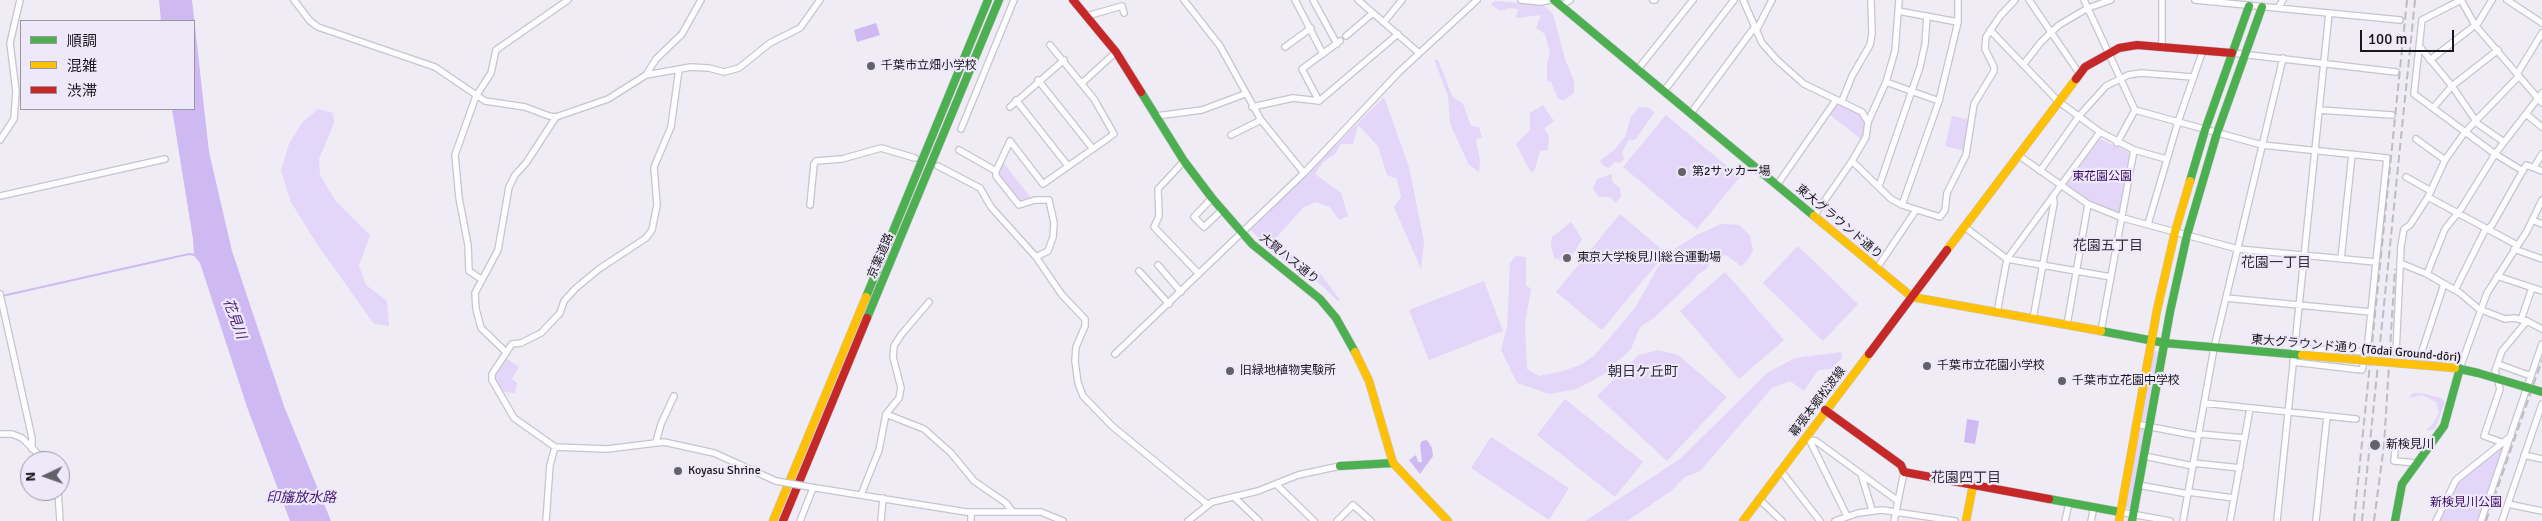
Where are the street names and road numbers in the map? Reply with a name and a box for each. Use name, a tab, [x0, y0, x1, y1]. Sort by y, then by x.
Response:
street label: 東大グラウンド通り	[1793, 182, 1885, 262]
street label: 京葉道路	[865, 231, 897, 281]
street label: 大賀ハス通り	[1256, 231, 1322, 287]
street label: 東大グラウンド通り (Tōdai Ground-dōri)	[2250, 333, 2462, 365]
street label: 幕張本郷松波線	[1787, 364, 1849, 440]

